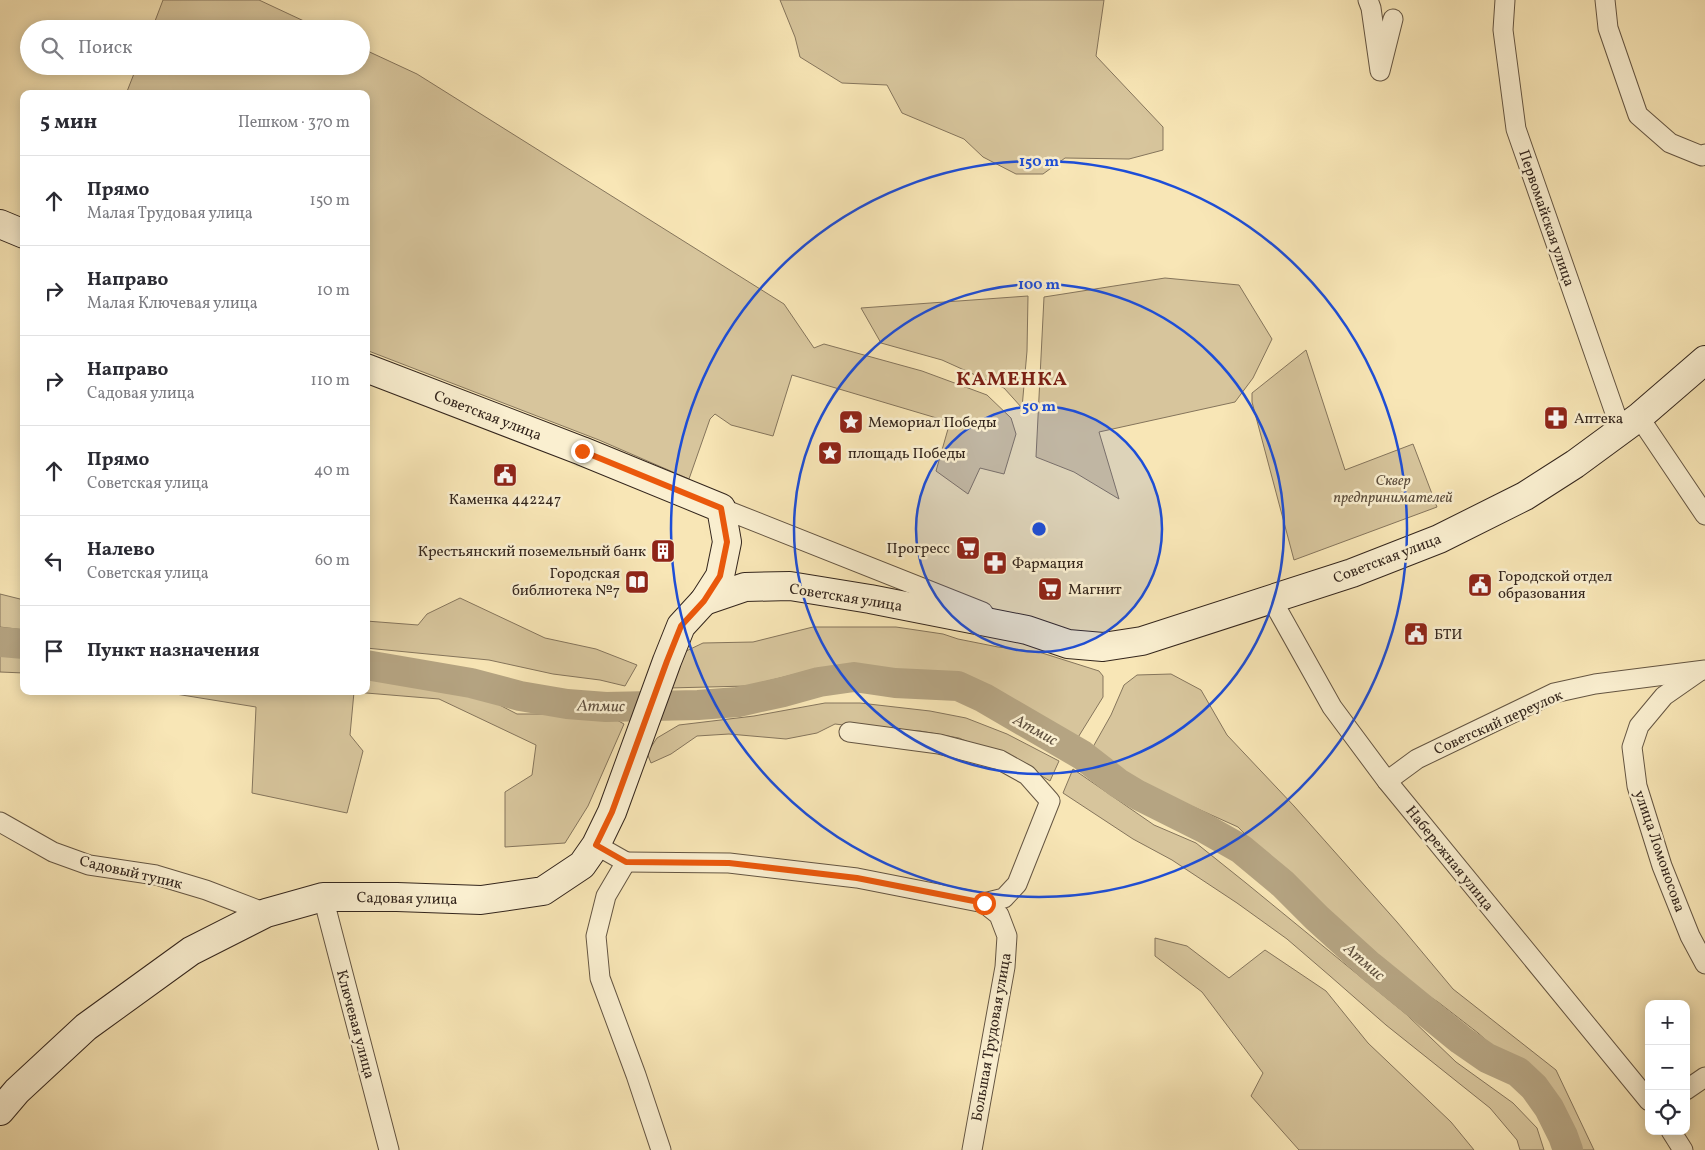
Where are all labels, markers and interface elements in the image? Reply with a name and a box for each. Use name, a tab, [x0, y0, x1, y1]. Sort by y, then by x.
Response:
search box	[20, 20, 370, 75]
icon: search	[38, 34, 66, 62]
text: Поиск	[78, 35, 132, 61]
text: 5 мин	[40, 108, 97, 137]
text: Пешком · 370 m	[238, 112, 350, 134]
street label: Первомайская улица	[1512, 147, 1579, 290]
text: 150 m	[1019, 152, 1059, 173]
text: Прямо	[87, 177, 149, 203]
icon: ahead	[40, 187, 68, 215]
text: 150 m	[309, 190, 350, 212]
text: Малая Трудовая улица	[87, 203, 253, 225]
text: Направо	[87, 267, 169, 293]
text: 100 m	[1018, 275, 1061, 296]
icon: right	[40, 277, 68, 305]
text: 10 m	[317, 280, 350, 302]
text: Малая Ключевая улица	[87, 293, 258, 315]
text: Направо	[87, 357, 169, 383]
district label: КАМЕНКА	[956, 366, 1068, 394]
icon: right	[40, 367, 68, 395]
text: 110 m	[311, 370, 350, 392]
text: Садовая улица	[87, 383, 195, 405]
street label: Советская улица	[430, 386, 545, 447]
text: 50 m	[1022, 397, 1056, 418]
pharmacy icon: Аптека	[1543, 405, 1569, 431]
place icon: Мемориал Победы	[838, 409, 864, 435]
place label: Аптека	[1574, 409, 1623, 430]
place label: Мемориал Победы	[868, 413, 997, 434]
route end	[571, 440, 594, 463]
place icon: площадь Победы	[817, 440, 843, 466]
place label: площадь Победы	[848, 444, 966, 465]
text: Прямо	[87, 447, 149, 473]
icon: ahead	[40, 457, 68, 485]
text: 40 m	[314, 460, 350, 482]
public building icon: Каменка 442247	[492, 462, 518, 488]
park label: Сквер предпринимателей	[1333, 471, 1453, 509]
text: Советская улица	[87, 473, 209, 495]
place label: Каменка 442247	[449, 490, 561, 511]
centre of rings	[1030, 520, 1048, 538]
street label: Советская улица	[1330, 529, 1445, 590]
supermarket icon: Прогресс	[955, 535, 981, 561]
text: Налево	[87, 537, 155, 563]
building icon: Крестьянский поземельный банк	[650, 538, 676, 564]
place label: Прогресс	[887, 539, 950, 560]
place label: Крестьянский поземельный банк	[418, 542, 646, 563]
icon: left	[40, 547, 68, 575]
text: 60 m	[315, 550, 350, 572]
pharmacy icon: Фармация	[982, 550, 1008, 576]
place label: Фармация	[1012, 554, 1084, 575]
text: Советская улица	[87, 563, 209, 585]
place label: Городская библиотека №7	[512, 564, 620, 602]
place label: Городской отдел образования	[1498, 567, 1612, 605]
library icon: Городская библиотека №7	[624, 569, 650, 595]
public building icon: Городской отдел образования	[1467, 572, 1493, 598]
supermarket icon: Магнит	[1037, 576, 1063, 602]
street label: Советская улица	[788, 579, 904, 618]
place label: Магнит	[1068, 580, 1122, 601]
public building icon: БТИ	[1403, 621, 1429, 647]
place label: БТИ	[1434, 625, 1463, 646]
icon: arrive	[40, 637, 68, 665]
text: Пункт назначения	[87, 638, 260, 664]
street label: Советский переулок	[1431, 685, 1566, 761]
water label: Атмис	[576, 696, 625, 718]
water label: Атмис	[1008, 709, 1061, 752]
street label: улица Ломоносова	[1628, 788, 1689, 915]
street label: Набережная улица	[1400, 802, 1498, 916]
street label: Садовый тупик	[77, 851, 184, 896]
street label: Садовая улица	[356, 888, 458, 911]
route start	[973, 892, 996, 915]
water label: Атмис	[1338, 938, 1389, 987]
street label: Большая Трудовая улица	[967, 951, 1018, 1123]
street label: Ключевая улица	[330, 968, 379, 1081]
map controls	[1645, 1000, 1690, 1135]
button: +	[1645, 1000, 1690, 1045]
button: −	[1645, 1045, 1690, 1090]
button: locate	[1645, 1090, 1690, 1135]

